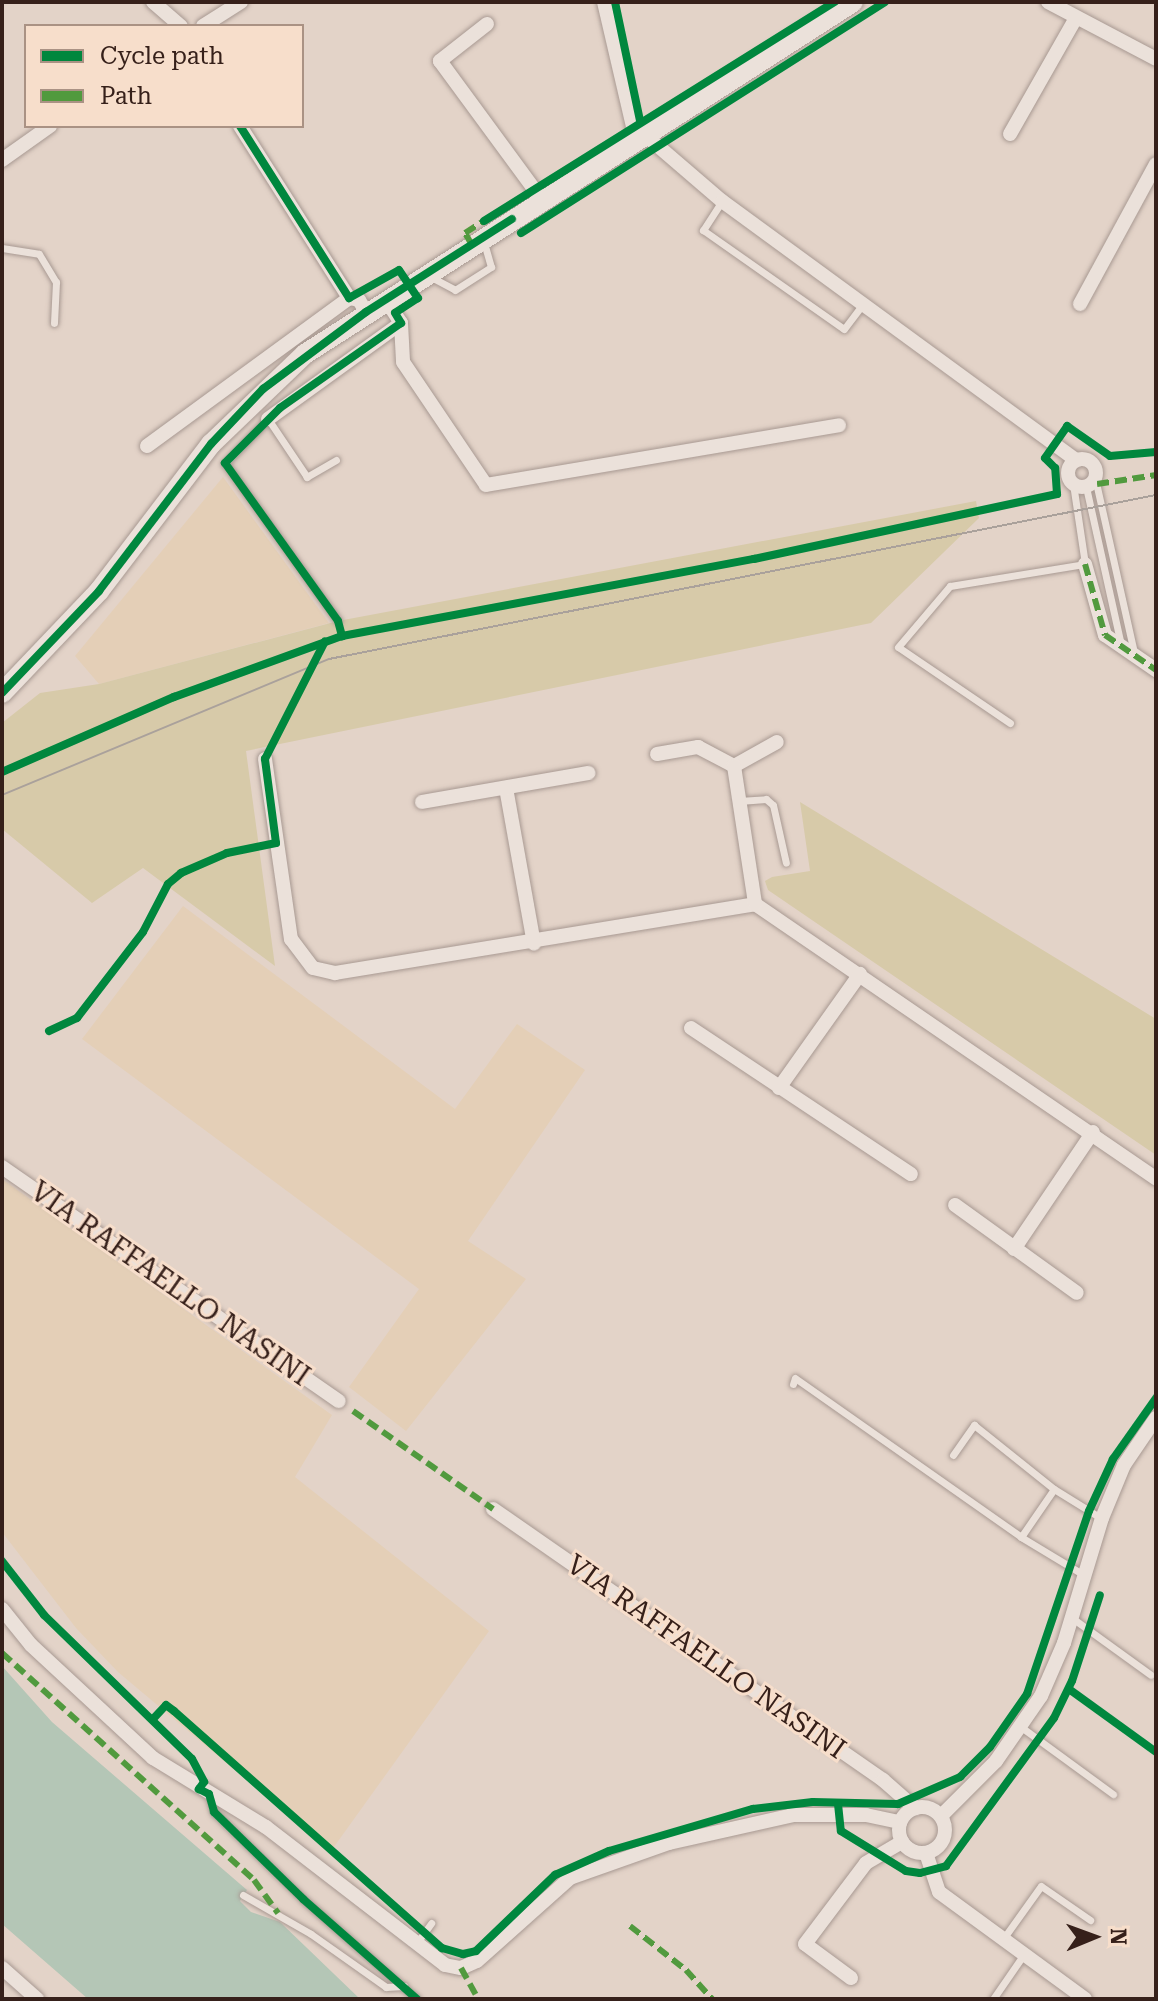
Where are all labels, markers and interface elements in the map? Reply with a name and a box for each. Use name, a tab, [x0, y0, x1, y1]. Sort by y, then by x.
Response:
legend	[24, 24, 304, 128]
text: Cycle path	[100, 42, 224, 70]
text: Path	[100, 82, 152, 110]
street label: VIA RAFFAELLO NASINI	[24, 1175, 316, 1393]
street label: VIA RAFFAELLO NASINI	[560, 1548, 852, 1766]
north arrow	[1054, 1897, 1134, 1977]
text: N	[1106, 1928, 1131, 1945]

